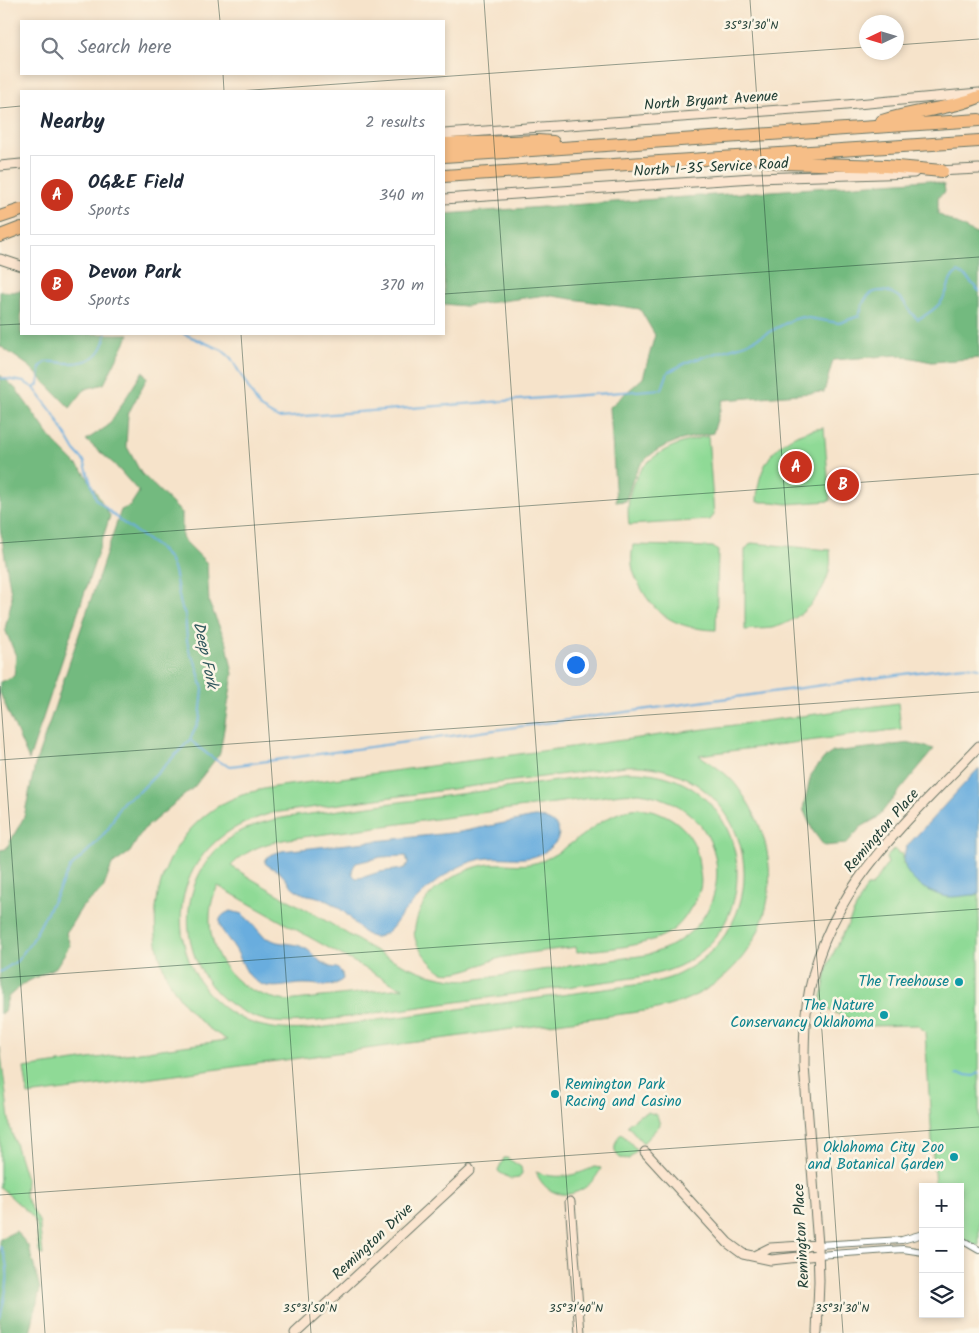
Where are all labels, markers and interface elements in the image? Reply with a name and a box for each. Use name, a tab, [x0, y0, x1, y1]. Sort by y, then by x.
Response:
north arrow	[859, 15, 904, 60]
text: 35°31'30"N	[724, 16, 778, 35]
search box	[20, 20, 445, 75]
text: Search here	[78, 33, 172, 63]
icon: search	[38, 34, 66, 62]
street label: North Bryant Avenue	[643, 84, 779, 118]
text: Nearby	[40, 106, 105, 139]
text: 2 results	[365, 110, 425, 135]
street label: North I-35 Service Road	[633, 152, 790, 184]
text: OG&E Field	[88, 168, 184, 198]
text: A	[52, 183, 62, 208]
text: 340 m	[379, 183, 424, 208]
text: Sports	[88, 198, 130, 223]
text: Devon Park	[88, 258, 181, 288]
text: B	[52, 273, 62, 298]
text: 370 m	[380, 273, 424, 298]
text: Sports	[88, 288, 130, 313]
pin: A	[780, 448, 812, 486]
pin: B	[827, 466, 859, 504]
water label: Deep Fork	[186, 620, 225, 693]
your location	[563, 652, 589, 678]
street label: Remington Place	[838, 783, 926, 879]
place label: The Treehouse	[858, 970, 949, 994]
marker: The Treehouse	[953, 976, 965, 988]
place label: The Nature Conservancy Oklahoma	[730, 994, 874, 1035]
marker: The Nature Conservancy Oklahoma	[878, 1009, 890, 1021]
place label: Remington Park Racing and Casino	[565, 1073, 682, 1114]
marker: Remington Park Racing and Casino	[549, 1088, 561, 1100]
place label: Oklahoma City Zoo and Botanical Garden	[808, 1136, 944, 1177]
marker: Oklahoma City Zoo and Botanical Garden	[948, 1151, 960, 1163]
street label: Remington Place	[787, 1183, 817, 1289]
map controls	[919, 1183, 964, 1318]
button: +	[919, 1183, 964, 1228]
street label: Remington Drive	[327, 1198, 419, 1286]
button: −	[919, 1228, 964, 1273]
button: layers	[919, 1273, 964, 1318]
text: 35°31'50"N	[283, 1299, 337, 1318]
text: 35°31'40"N	[549, 1299, 603, 1318]
text: 35°31'30"N	[815, 1299, 869, 1318]

